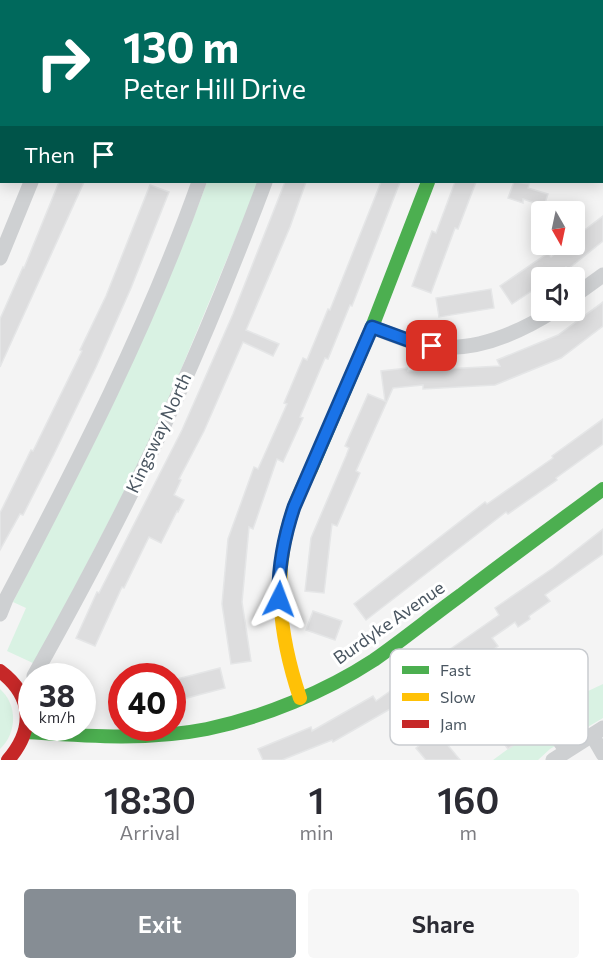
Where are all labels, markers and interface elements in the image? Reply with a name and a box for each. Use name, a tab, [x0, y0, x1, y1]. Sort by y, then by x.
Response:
text: 130 m	[123, 20, 239, 72]
icon: right	[24, 24, 102, 102]
text: Peter Hill Drive	[123, 72, 306, 105]
icon: arrive	[87, 138, 120, 171]
text: Then	[24, 141, 75, 168]
north arrow	[531, 201, 585, 255]
map controls	[531, 201, 585, 321]
button: sound	[531, 267, 585, 321]
pin	[406, 320, 457, 371]
icon: arrive	[415, 329, 448, 362]
street label: Kingsway North	[121, 369, 196, 496]
position arrow	[247, 567, 311, 631]
street label: Burdyke Avenue	[329, 576, 448, 669]
legend	[390, 649, 588, 745]
text: Fast	[440, 660, 471, 679]
speed limit sign: 40	[108, 663, 186, 741]
text: 38	[39, 676, 75, 713]
text: Slow	[440, 687, 476, 706]
text: km/h	[39, 708, 75, 726]
text: Jam	[440, 714, 467, 733]
text: 18:30	[104, 777, 196, 821]
text: 1	[309, 777, 325, 821]
text: 160	[437, 777, 499, 821]
text: Arrival	[119, 820, 180, 844]
text: min	[299, 820, 334, 844]
text: m	[460, 820, 477, 844]
button: Exit	[24, 889, 296, 958]
button: Share	[308, 889, 579, 958]

